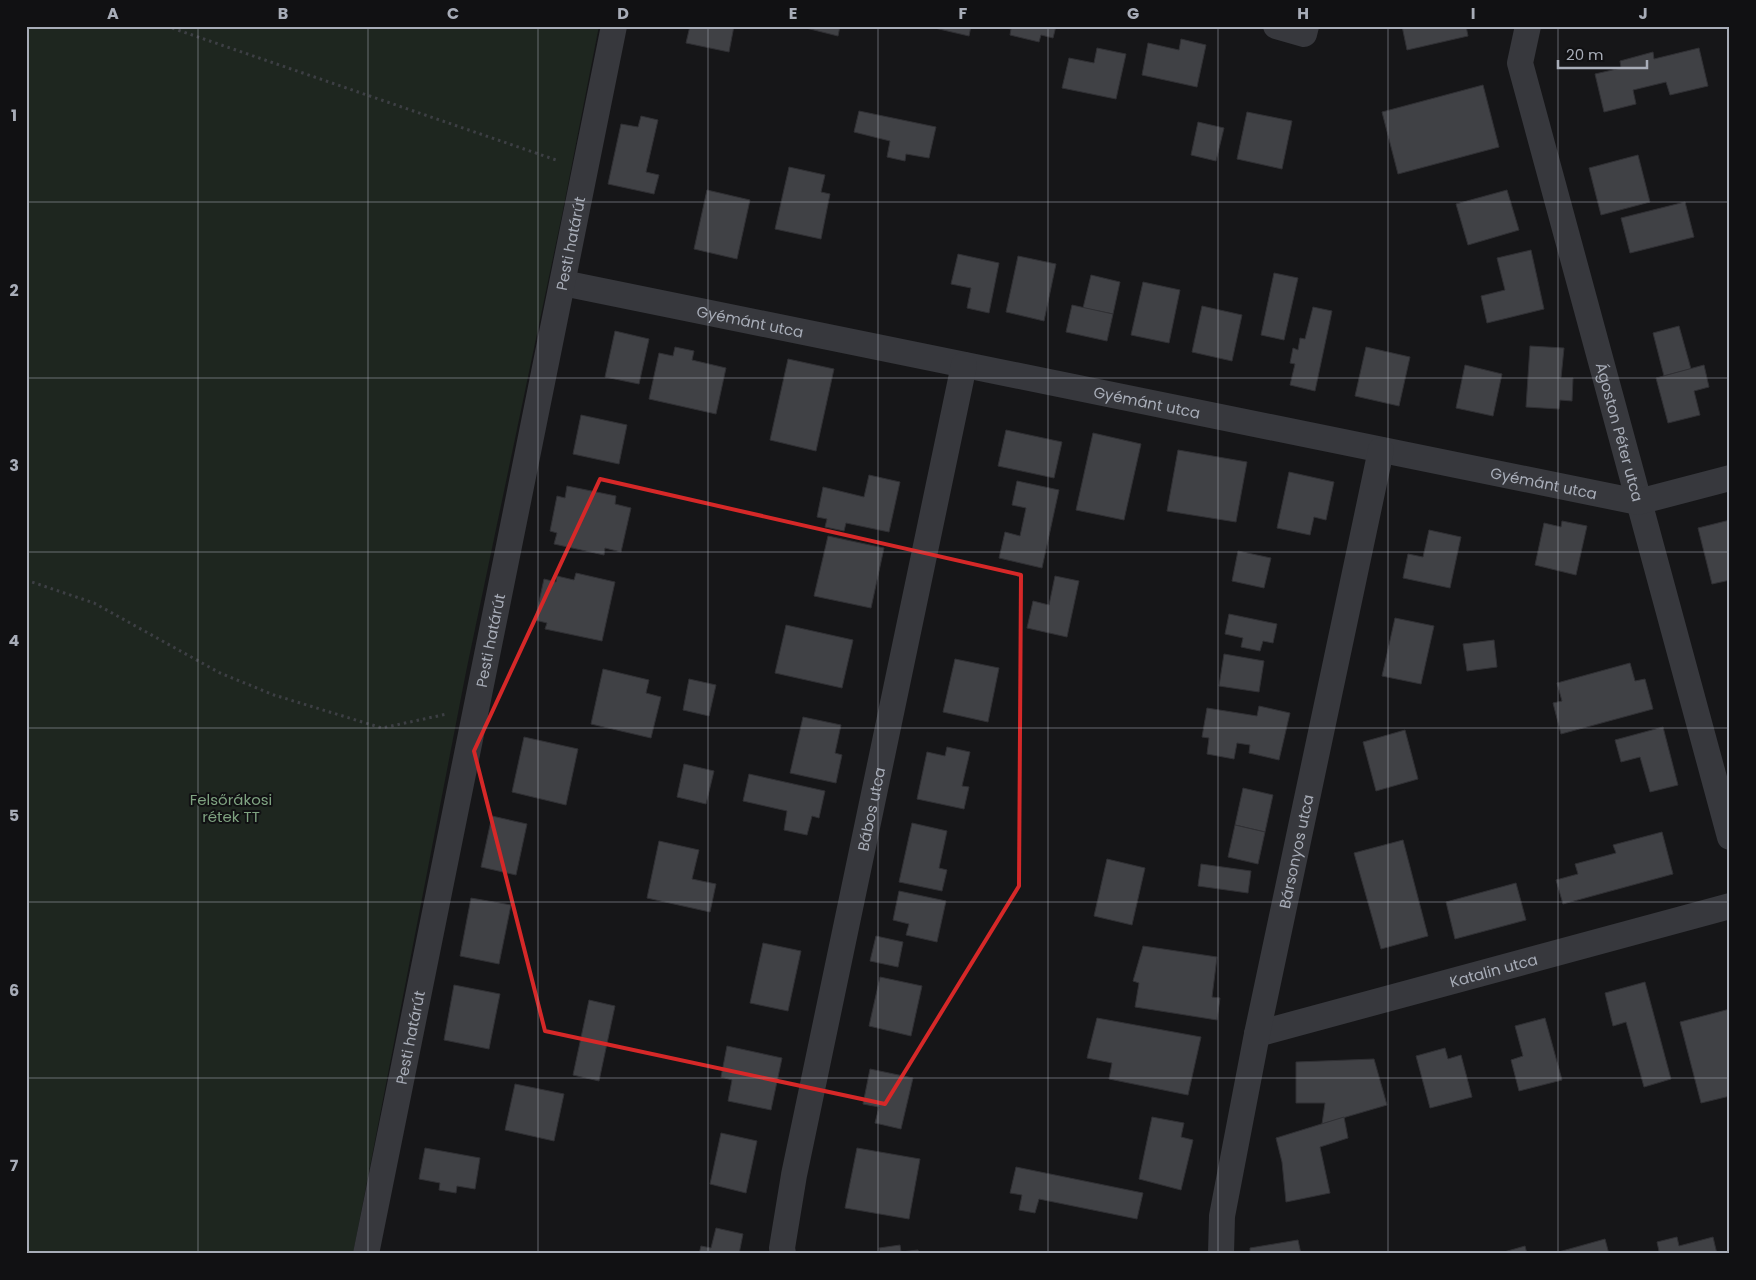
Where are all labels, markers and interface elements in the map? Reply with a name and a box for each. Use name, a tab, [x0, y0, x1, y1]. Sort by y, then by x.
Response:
text: A	[107, 2, 119, 25]
text: B	[278, 2, 288, 25]
text: C	[447, 2, 459, 25]
text: D	[617, 2, 629, 25]
text: E	[789, 2, 797, 25]
text: F	[959, 2, 968, 25]
text: G	[1127, 2, 1139, 25]
text: H	[1297, 2, 1309, 25]
text: I	[1471, 2, 1475, 25]
text: J	[1638, 2, 1648, 25]
scale bar	[1558, 38, 1647, 70]
text: 20 m	[1566, 44, 1604, 65]
text: 1	[11, 104, 17, 127]
street label: Pesti határút	[550, 195, 590, 292]
text: 2	[9, 279, 19, 302]
street label: Gyémánt utca	[695, 300, 805, 342]
street label: Ágoston Péter utca	[1591, 360, 1649, 504]
street label: Gyémánt utca	[1092, 381, 1202, 423]
text: 3	[9, 454, 19, 477]
street label: Gyémánt utca	[1489, 462, 1599, 504]
street label: Pesti határút	[470, 592, 510, 689]
text: 4	[9, 629, 20, 652]
street label: Bábos utca	[852, 765, 890, 853]
park label: Felsőrákosi rétek TT	[190, 789, 272, 827]
street label: Bársonyos utca	[1273, 792, 1318, 910]
text: 5	[9, 804, 19, 827]
street label: Katalin utca	[1447, 948, 1540, 992]
text: 6	[9, 979, 19, 1002]
street label: Pesti határút	[390, 989, 429, 1086]
text: 7	[10, 1154, 19, 1177]

